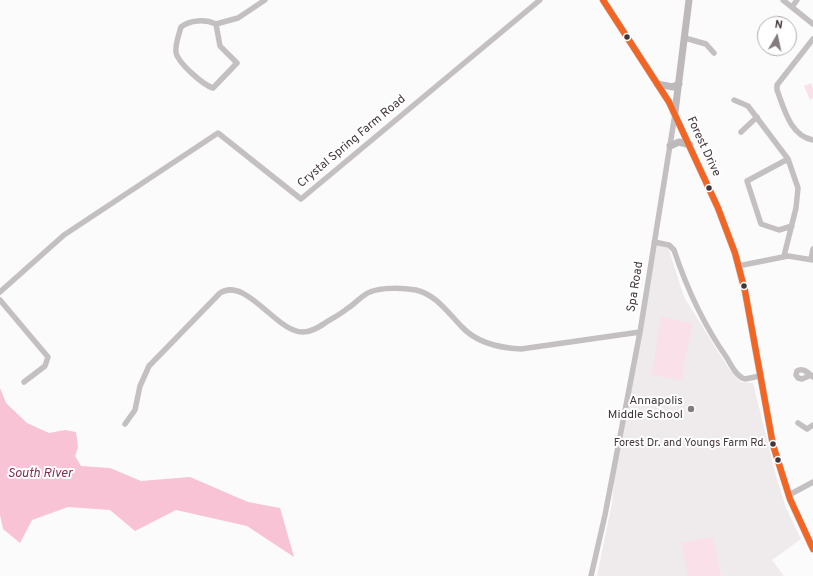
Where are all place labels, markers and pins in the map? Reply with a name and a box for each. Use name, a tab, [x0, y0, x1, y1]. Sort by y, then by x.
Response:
unlabelled marker	[622, 32, 632, 42]
unlabelled marker	[704, 183, 714, 193]
unlabelled marker	[739, 281, 749, 291]
place label: Annapolis Middle School	[608, 395, 683, 423]
marker: Annapolis Middle School	[686, 404, 696, 414]
place label: Forest Dr. and Youngs Farm Rd.	[614, 437, 766, 451]
marker: Forest Dr. and Youngs Farm Rd.	[768, 439, 778, 449]
unlabelled marker	[773, 455, 783, 465]

